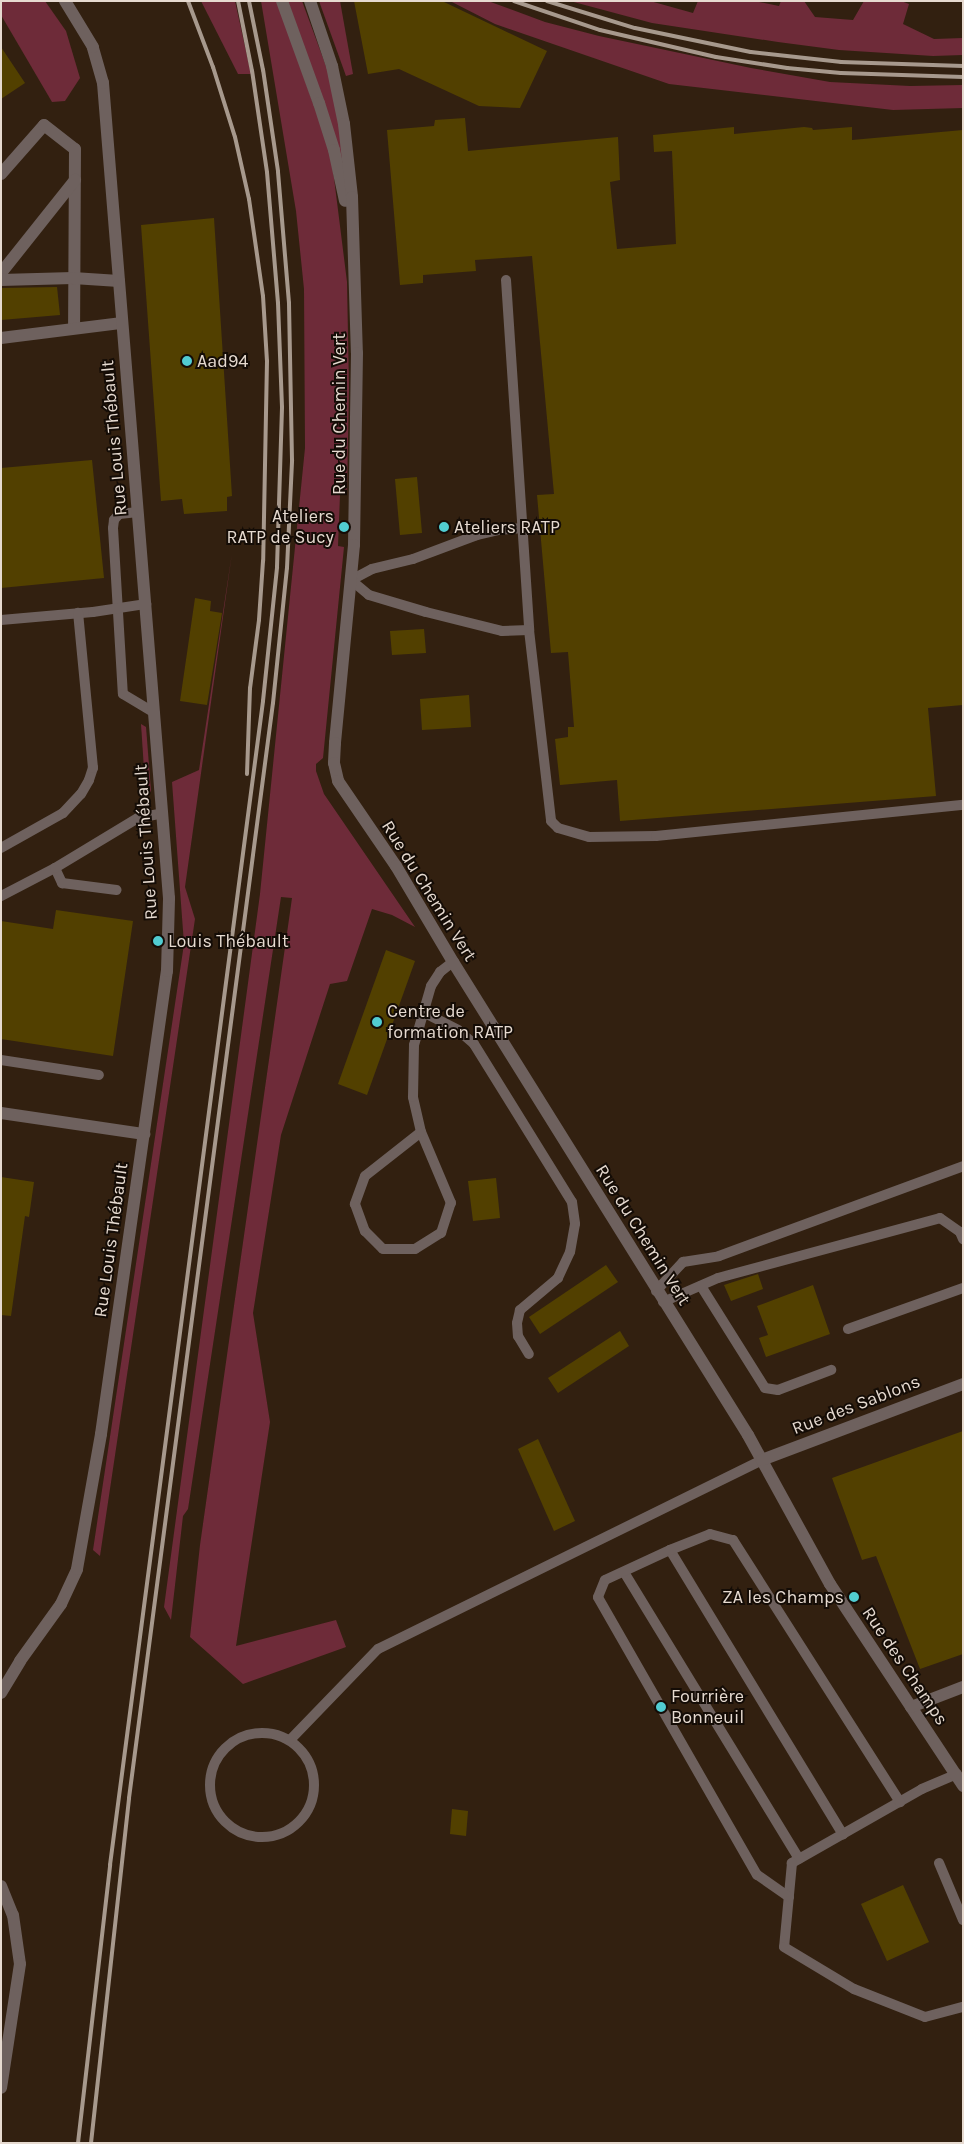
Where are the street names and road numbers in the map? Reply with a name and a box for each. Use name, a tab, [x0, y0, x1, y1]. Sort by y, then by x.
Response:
street label: Rue du Chemin Vert	[328, 333, 350, 495]
street label: Rue Louis Thébault	[96, 359, 132, 517]
street label: Rue Louis Thébault	[130, 763, 162, 921]
street label: Rue du Chemin Vert	[377, 817, 481, 965]
street label: Rue Louis Thébault	[89, 1161, 133, 1319]
street label: Rue du Chemin Vert	[591, 1161, 695, 1309]
street label: Rue des Sablons	[789, 1371, 923, 1439]
street label: Rue des Champs	[858, 1603, 952, 1729]

